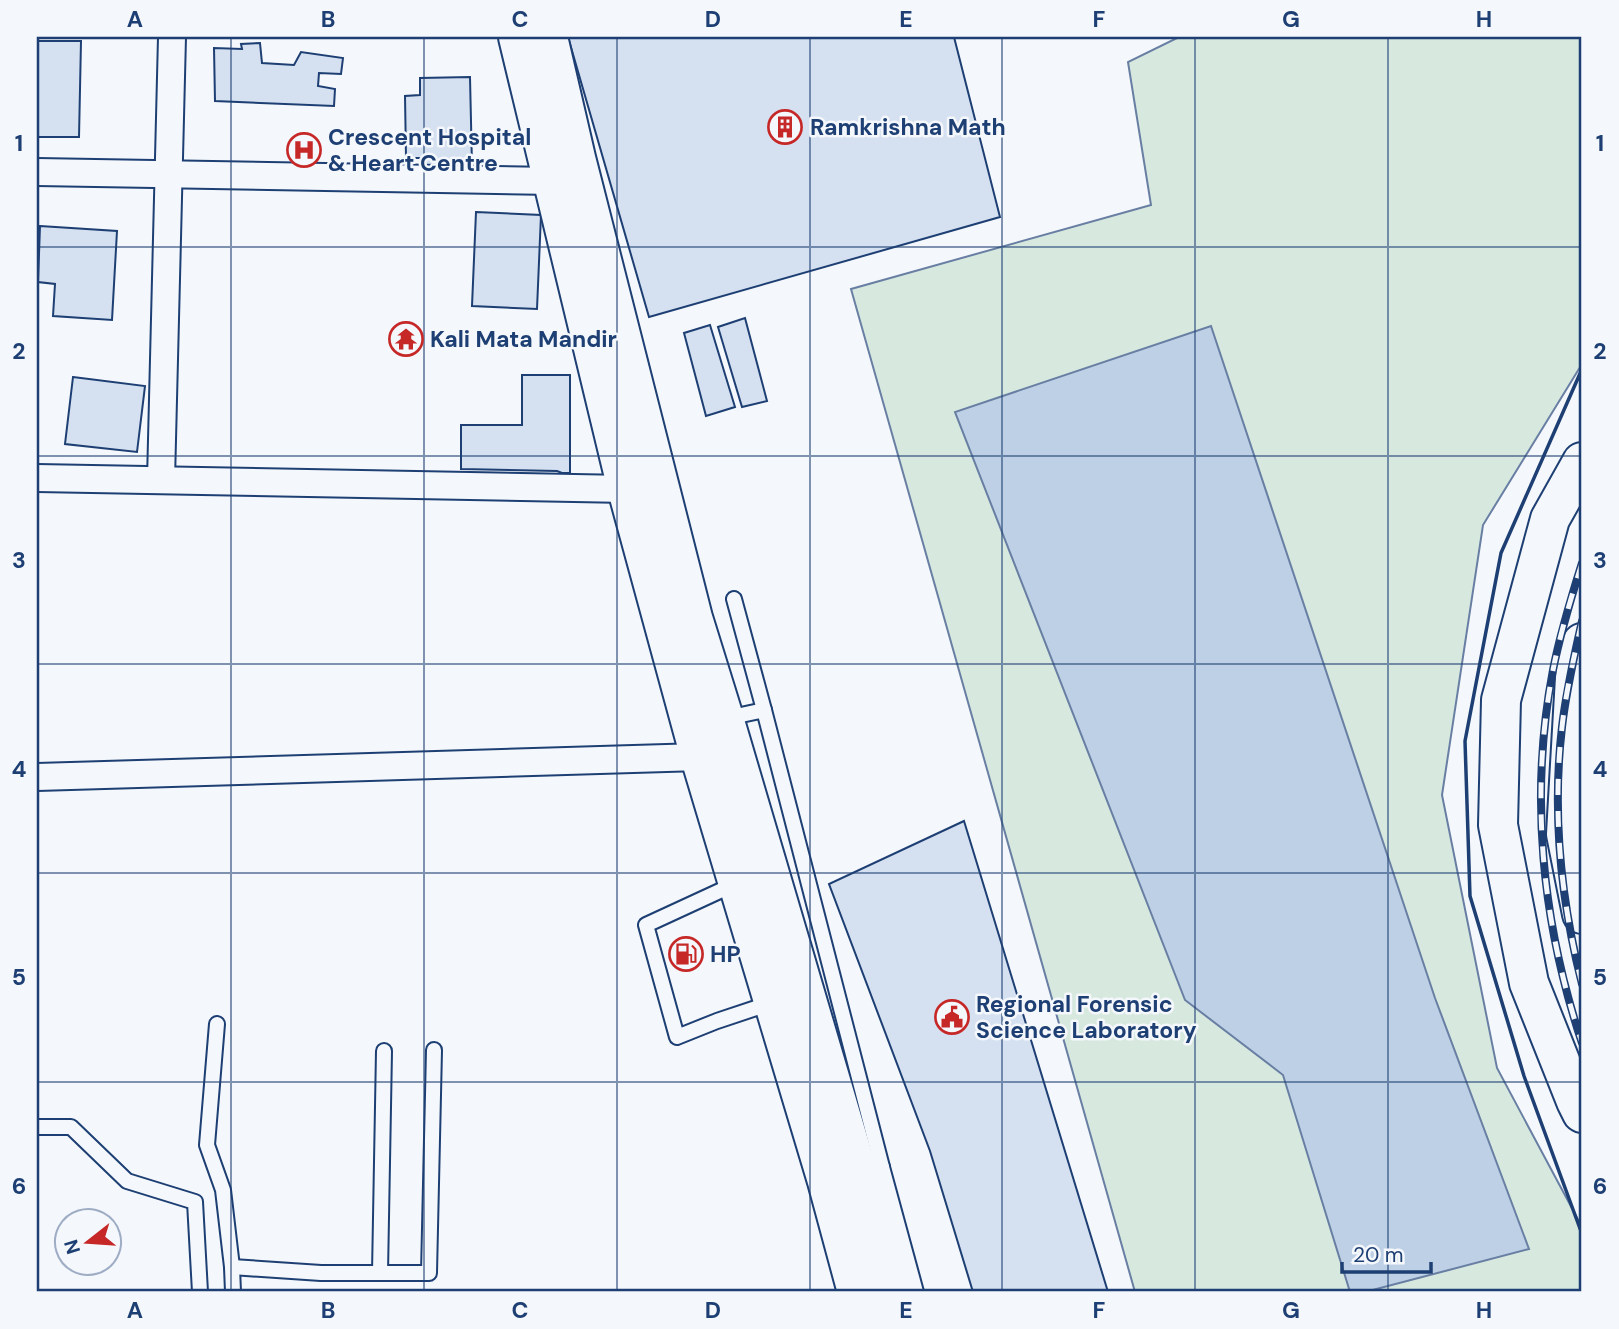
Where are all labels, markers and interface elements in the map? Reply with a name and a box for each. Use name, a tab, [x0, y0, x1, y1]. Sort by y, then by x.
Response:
text: A	[127, 4, 143, 34]
text: B	[321, 4, 335, 34]
text: C	[512, 4, 528, 34]
text: D	[705, 4, 721, 34]
text: E	[899, 4, 913, 34]
text: F	[1093, 4, 1106, 34]
text: G	[1282, 4, 1300, 34]
text: H	[1476, 4, 1492, 34]
building icon: Ramkrishna Math	[766, 108, 804, 146]
place label: Ramkrishna Math	[810, 112, 1006, 142]
place label: Crescent Hospital & Heart Centre	[328, 122, 531, 178]
text: 1	[15, 128, 23, 158]
text: 1	[1596, 128, 1604, 158]
hospital icon: Crescent Hospital & Heart Centre	[285, 131, 323, 169]
temple icon: Kali Mata Mandir	[387, 320, 425, 358]
place label: Kali Mata Mandir	[430, 324, 617, 354]
text: 2	[12, 336, 26, 366]
text: 2	[1593, 336, 1607, 366]
text: 3	[12, 545, 26, 575]
text: 3	[1593, 545, 1607, 575]
text: 4	[12, 754, 27, 784]
text: 4	[1593, 754, 1608, 784]
fuel station icon: HP	[667, 935, 705, 973]
place label: HP	[710, 939, 741, 969]
text: 5	[12, 962, 26, 992]
text: 5	[1593, 962, 1607, 992]
place label: Regional Forensic Science Laboratory	[976, 989, 1197, 1045]
public building icon: Regional Forensic Science Laboratory	[933, 998, 971, 1036]
text: 6	[12, 1171, 26, 1201]
text: 6	[1593, 1171, 1607, 1201]
north arrow	[52, 1206, 122, 1276]
scale bar	[1342, 1231, 1432, 1275]
text: N	[58, 1237, 86, 1257]
text: 20 m	[1353, 1241, 1404, 1269]
text: A	[127, 1295, 143, 1325]
text: B	[321, 1295, 335, 1325]
text: C	[512, 1295, 528, 1325]
text: D	[705, 1295, 721, 1325]
text: E	[899, 1295, 913, 1325]
text: F	[1093, 1295, 1106, 1325]
text: G	[1282, 1295, 1300, 1325]
text: H	[1476, 1295, 1492, 1325]

